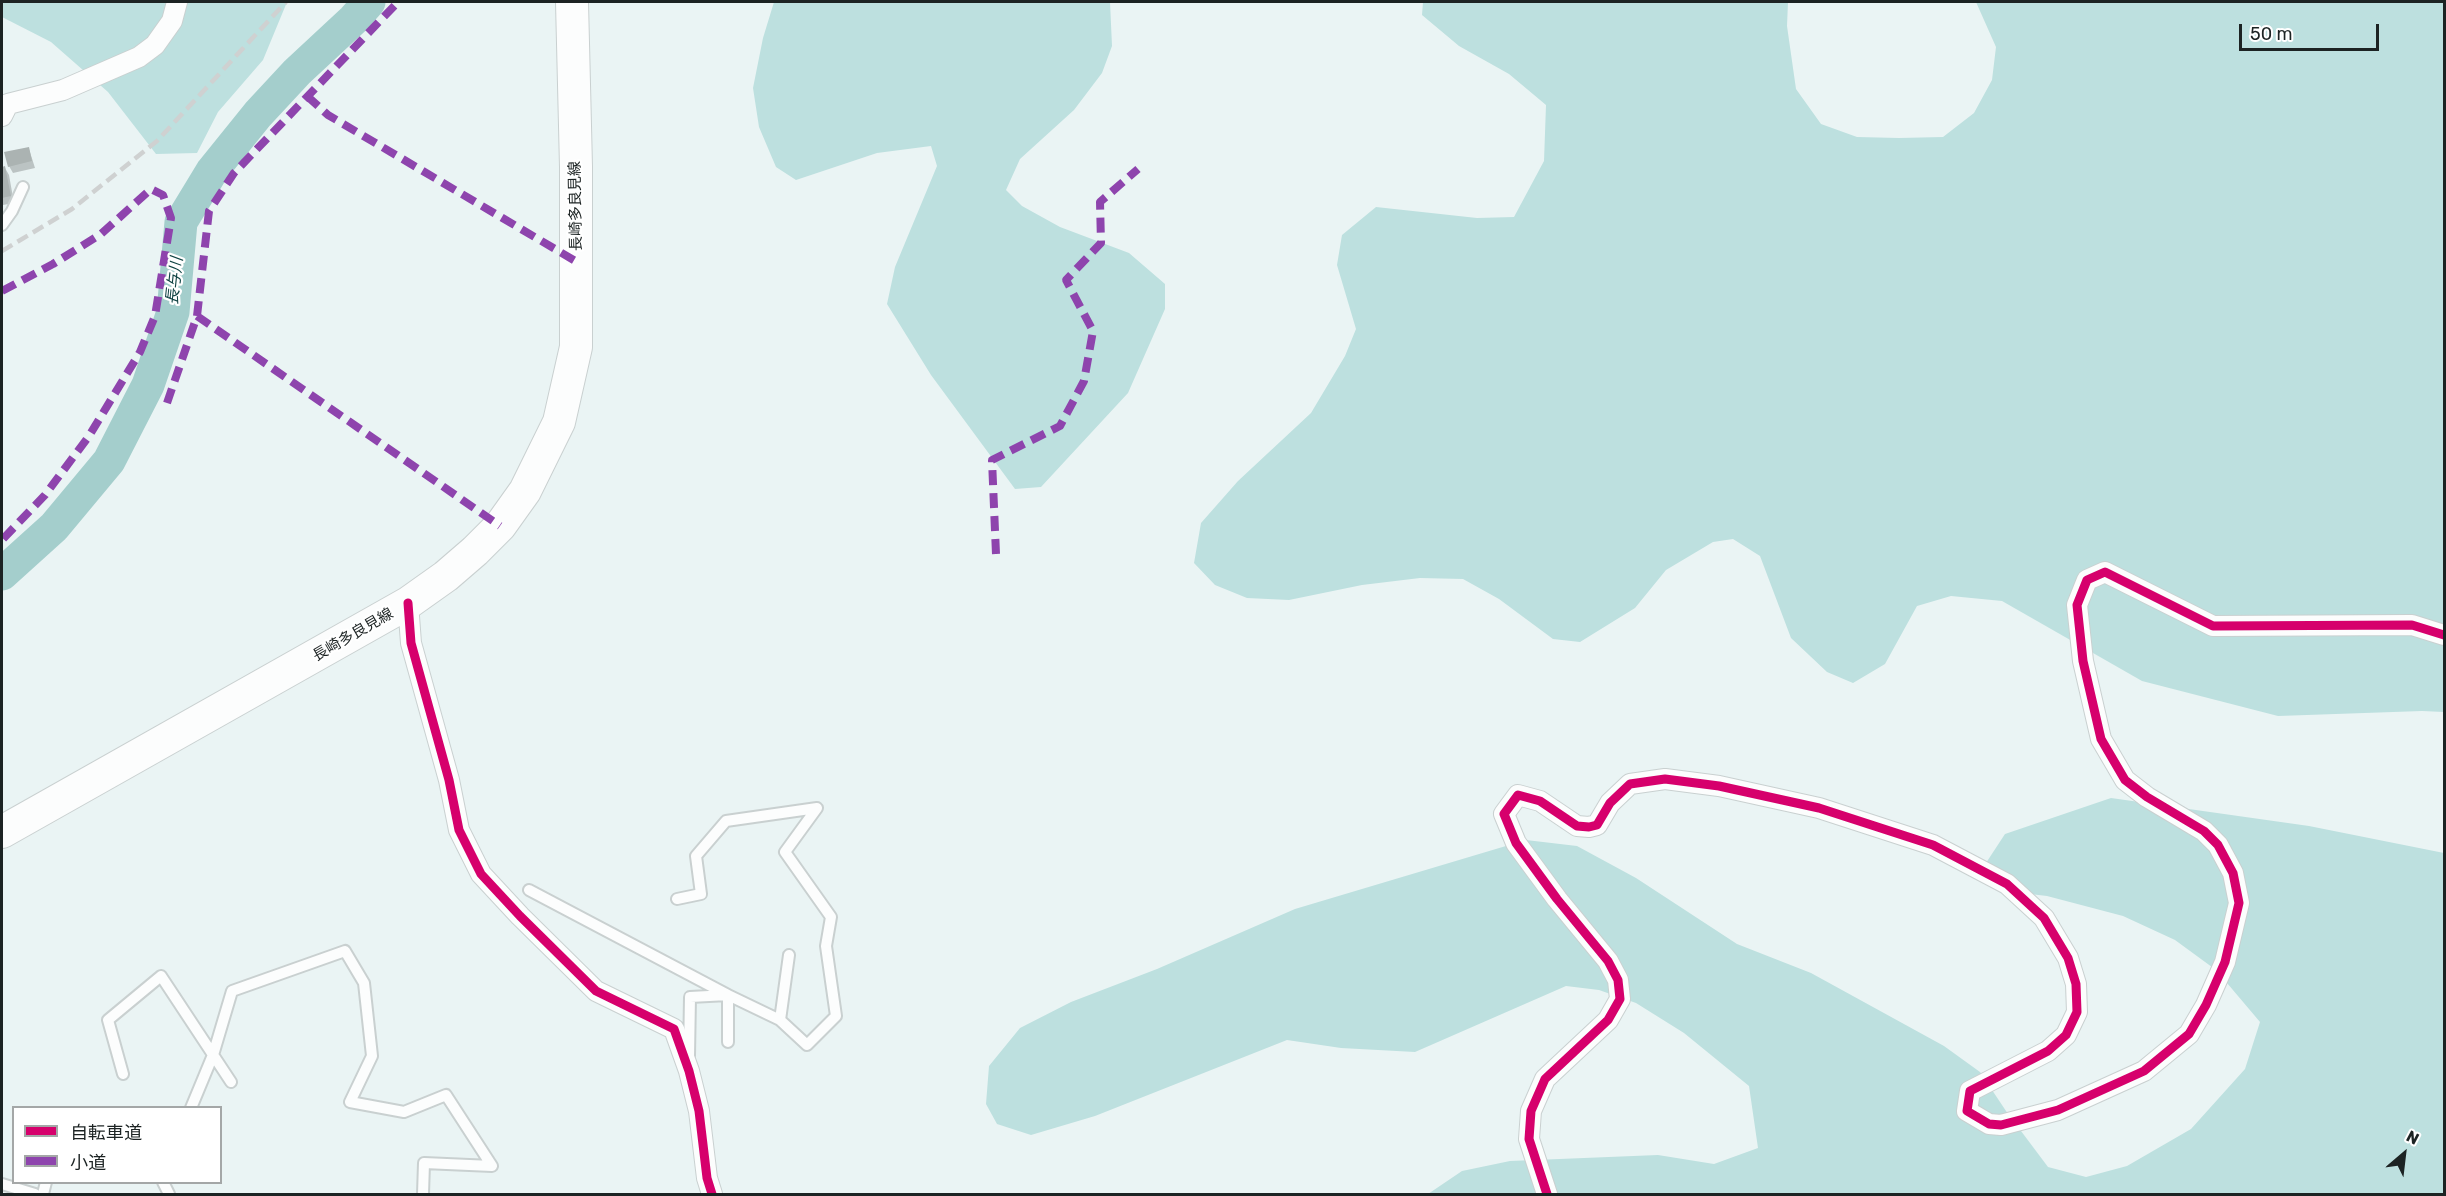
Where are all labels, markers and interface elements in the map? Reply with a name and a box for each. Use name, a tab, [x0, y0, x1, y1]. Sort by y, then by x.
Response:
scale bar	[2242, 12, 2382, 50]
text: 50 m	[2250, 23, 2293, 45]
street label: 長崎多良見線	[566, 161, 586, 251]
water label: 長与川	[163, 256, 187, 306]
street label: 長崎多良見線	[310, 605, 396, 665]
legend	[12, 1106, 222, 1184]
text: 自転車道	[70, 1122, 142, 1144]
north arrow	[2374, 1124, 2434, 1184]
text: N	[2403, 1127, 2422, 1149]
text: 小道	[70, 1152, 106, 1174]

